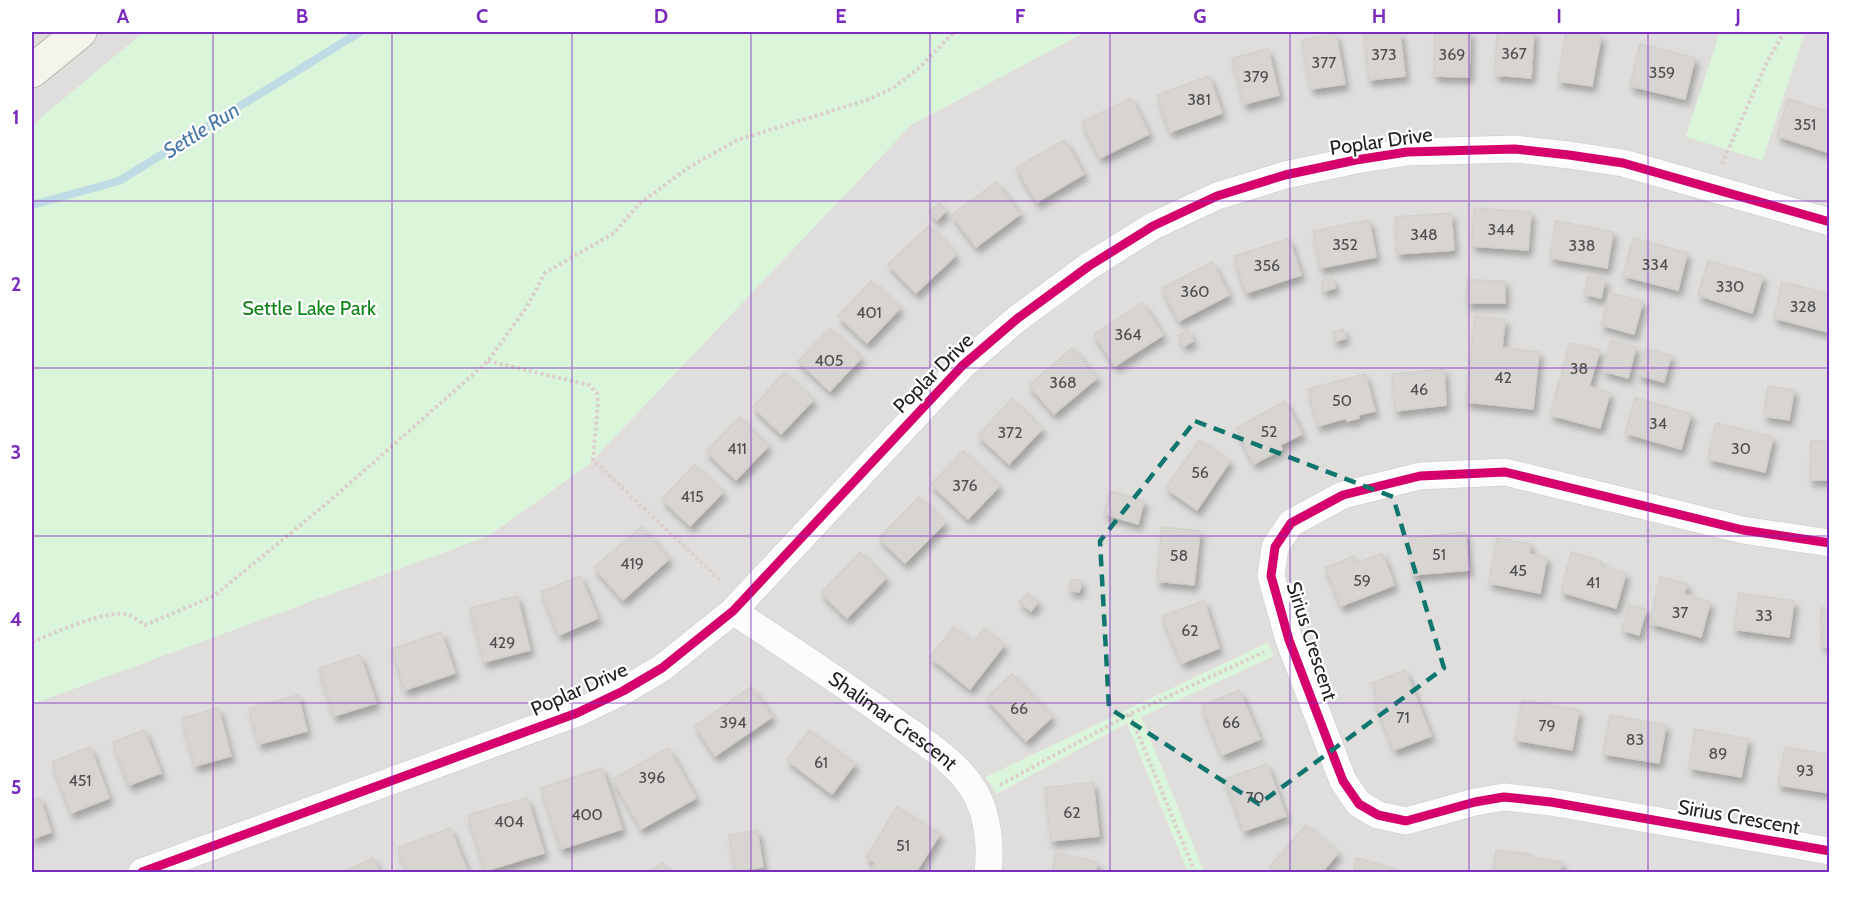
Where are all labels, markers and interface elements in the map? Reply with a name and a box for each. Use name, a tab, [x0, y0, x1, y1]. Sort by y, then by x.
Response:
text: A	[117, 4, 130, 28]
text: B	[296, 4, 308, 28]
text: C	[476, 4, 488, 28]
text: D	[654, 4, 668, 28]
text: E	[835, 4, 847, 28]
text: F	[1015, 4, 1026, 28]
text: G	[1193, 4, 1207, 28]
text: H	[1372, 4, 1386, 28]
text: I	[1556, 4, 1562, 28]
text: J	[1734, 4, 1741, 28]
house number: 367	[1501, 44, 1527, 63]
house number: 373	[1371, 45, 1397, 64]
house number: 369	[1439, 45, 1465, 64]
house number: 377	[1312, 53, 1336, 72]
house number: 359	[1649, 63, 1675, 82]
house number: 379	[1243, 67, 1269, 86]
house number: 381	[1187, 90, 1211, 109]
water label: Settle Run	[158, 97, 244, 163]
text: 1	[12, 105, 20, 129]
house number: 351	[1794, 115, 1816, 134]
street label: Poplar Drive	[1328, 122, 1434, 160]
house number: 344	[1487, 220, 1515, 239]
house number: 348	[1410, 225, 1438, 244]
house number: 352	[1332, 235, 1358, 254]
house number: 338	[1568, 236, 1596, 255]
house number: 334	[1642, 255, 1668, 274]
house number: 356	[1254, 256, 1280, 275]
text: 2	[11, 272, 21, 296]
house number: 330	[1716, 277, 1744, 296]
house number: 360	[1181, 282, 1209, 301]
park label: Settle Lake Park	[242, 296, 376, 320]
house number: 328	[1790, 297, 1816, 316]
house number: 401	[856, 303, 882, 322]
house number: 364	[1115, 325, 1142, 344]
street label: Poplar Drive	[888, 328, 978, 418]
house number: 405	[814, 351, 844, 370]
house number: 38	[1570, 359, 1588, 378]
house number: 42	[1494, 368, 1512, 387]
house number: 368	[1049, 373, 1077, 392]
house number: 46	[1410, 380, 1428, 399]
house number: 50	[1332, 391, 1352, 410]
house number: 34	[1649, 414, 1667, 433]
house number: 52	[1260, 422, 1278, 441]
house number: 372	[997, 423, 1023, 442]
house number: 411	[727, 439, 747, 458]
house number: 30	[1731, 439, 1751, 458]
text: 3	[11, 440, 21, 464]
house number: 56	[1191, 463, 1209, 482]
house number: 376	[952, 476, 978, 495]
house number: 415	[680, 487, 704, 506]
house number: 51	[1432, 545, 1446, 564]
house number: 58	[1170, 546, 1188, 565]
house number: 419	[620, 554, 644, 573]
house number: 45	[1509, 561, 1527, 580]
house number: 59	[1353, 571, 1371, 590]
house number: 41	[1586, 573, 1600, 592]
street label: Sirius Crescent	[1282, 579, 1343, 704]
house number: 37	[1672, 603, 1688, 622]
house number: 33	[1755, 606, 1773, 625]
text: 4	[10, 607, 22, 631]
house number: 62	[1181, 621, 1199, 640]
house number: 429	[489, 633, 515, 652]
street label: Poplar Drive	[527, 657, 631, 721]
street label: Shalimar Crescent	[824, 666, 963, 775]
house number: 66	[1010, 699, 1028, 718]
house number: 71	[1396, 708, 1410, 727]
house number: 394	[720, 713, 747, 732]
house number: 66	[1222, 713, 1240, 732]
house number: 79	[1538, 716, 1556, 735]
house number: 83	[1626, 730, 1644, 749]
house number: 89	[1709, 744, 1727, 763]
house number: 61	[814, 753, 828, 772]
house number: 93	[1796, 761, 1814, 780]
house number: 396	[639, 768, 665, 787]
house number: 451	[68, 771, 92, 790]
text: 5	[11, 775, 21, 799]
house number: 70	[1245, 788, 1265, 807]
street label: Sirius Crescent	[1676, 794, 1802, 840]
house number: 62	[1063, 803, 1081, 822]
house number: 400	[571, 805, 603, 824]
house number: 404	[494, 812, 524, 831]
house number: 51	[896, 836, 910, 855]

